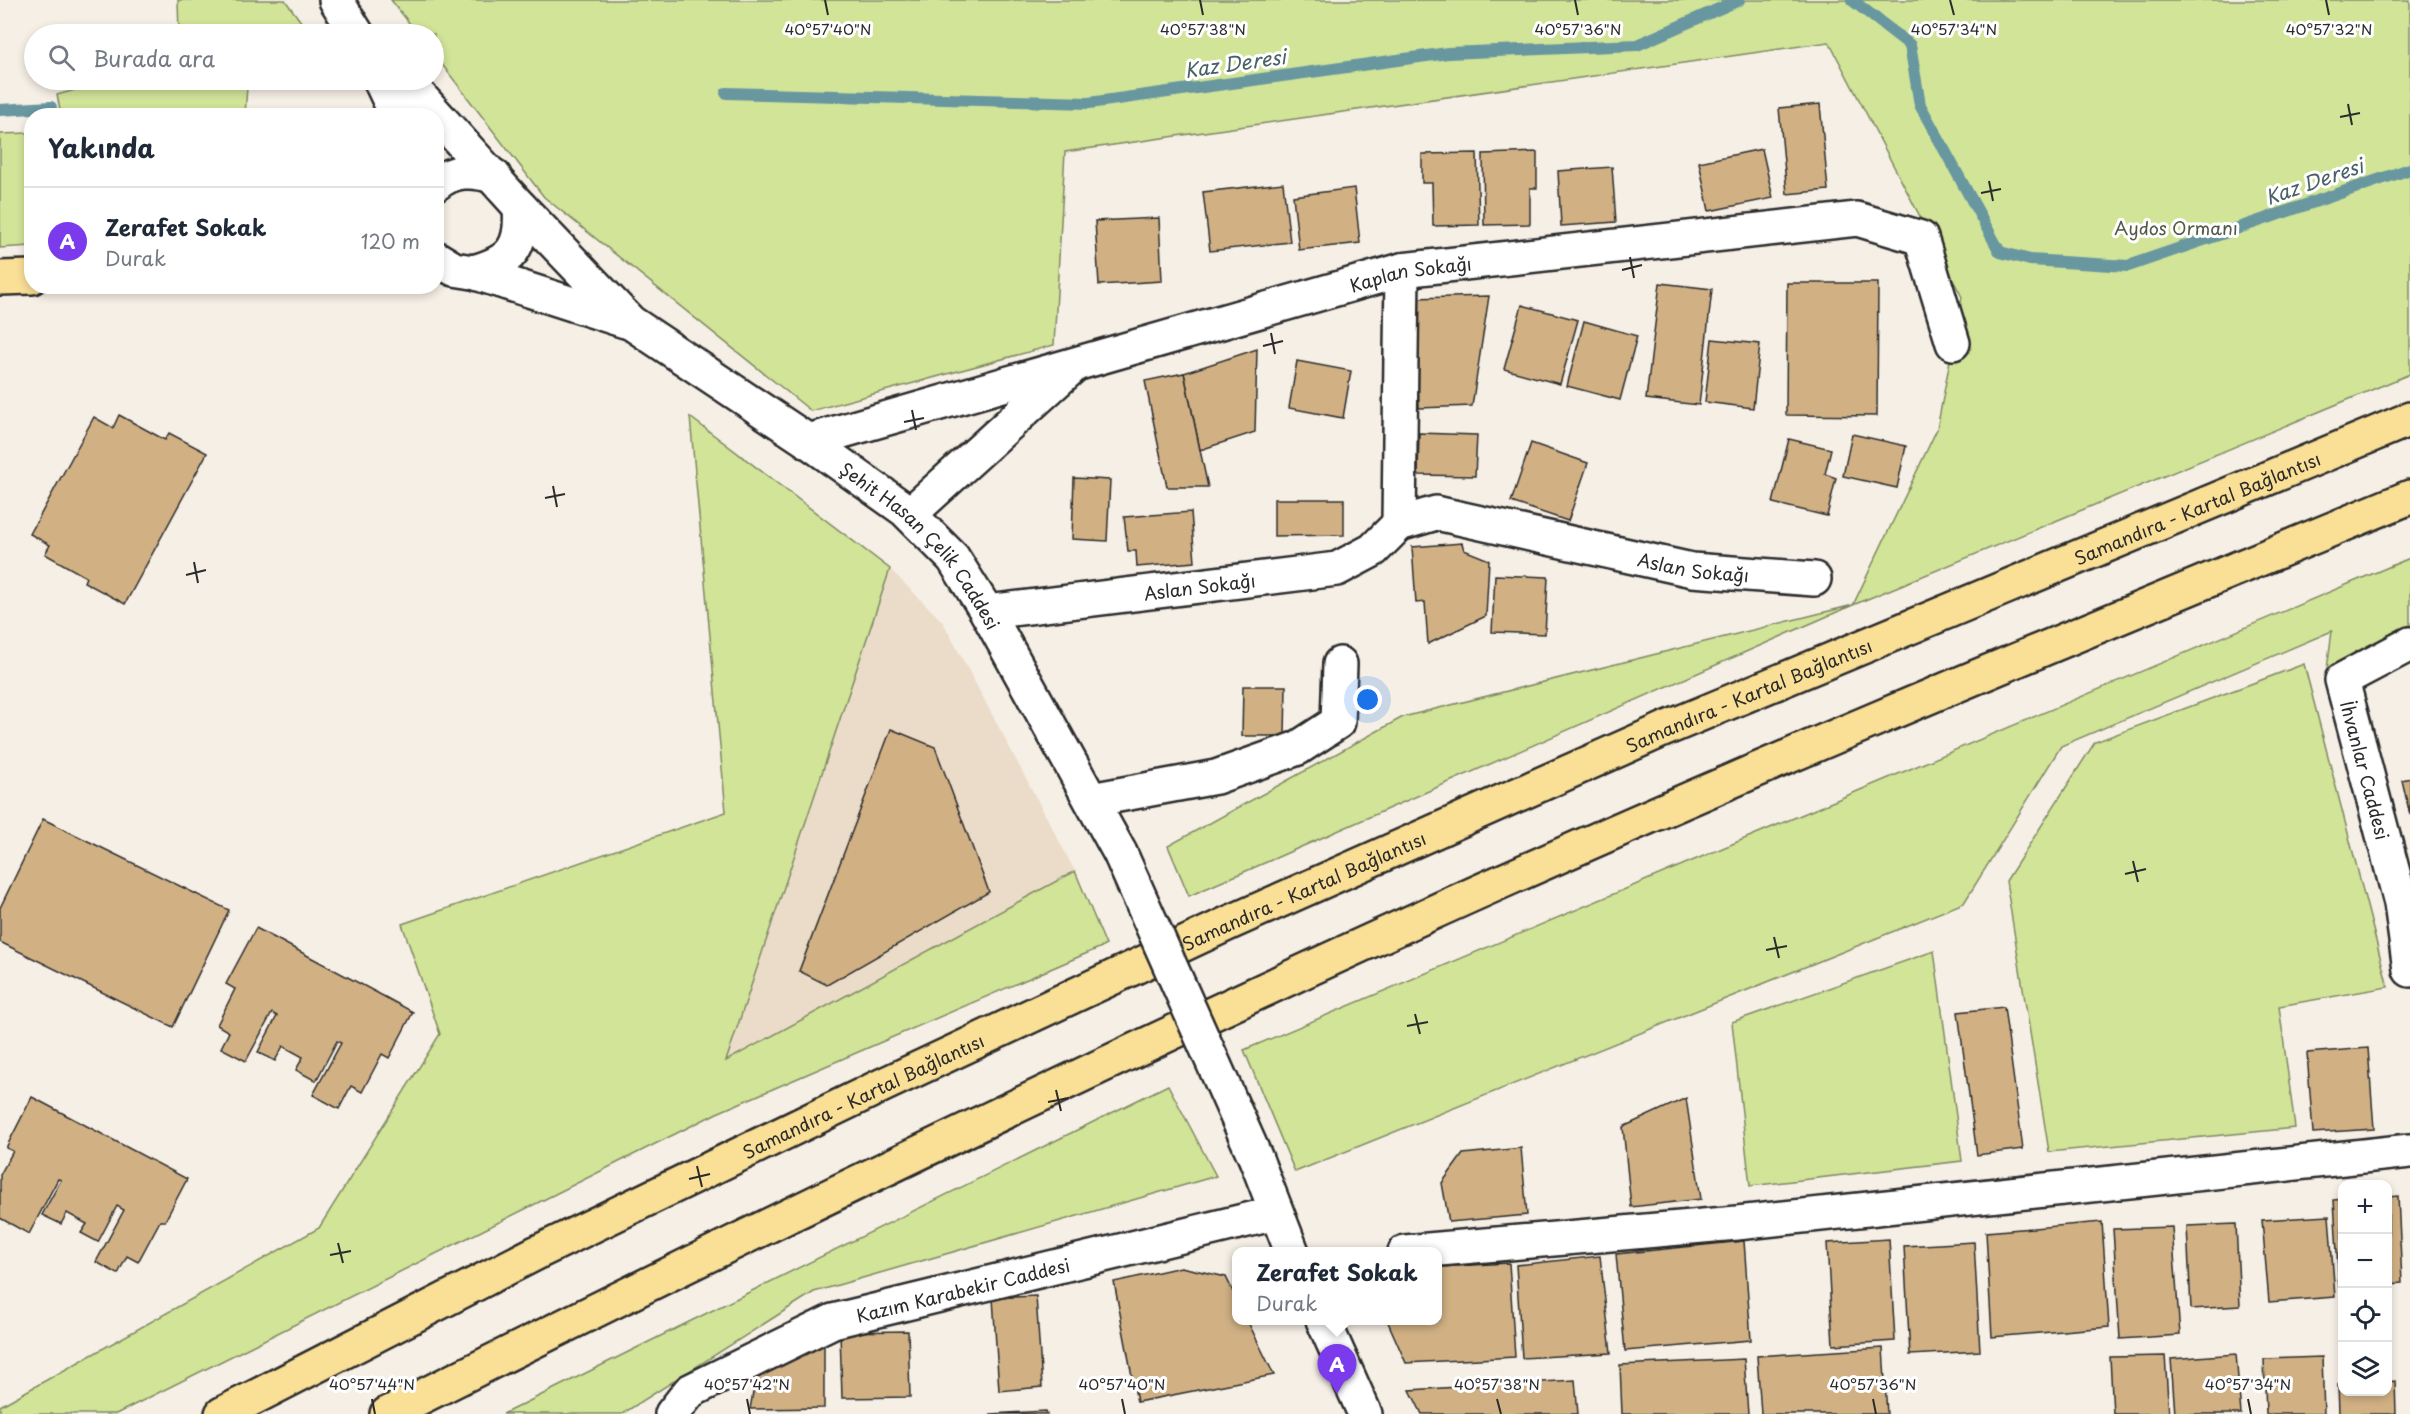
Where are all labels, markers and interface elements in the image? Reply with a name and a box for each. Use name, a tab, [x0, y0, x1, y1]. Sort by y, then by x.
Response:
text: 40°57'40"N	[784, 17, 872, 40]
text: 40°57'38"N	[1160, 17, 1246, 40]
text: 40°57'36"N	[1534, 17, 1622, 40]
text: 40°57'34"N	[1911, 17, 1997, 40]
text: 40°57'32"N	[2286, 17, 2372, 40]
search box	[24, 24, 444, 90]
icon: search	[45, 41, 78, 74]
text: Burada ara	[93, 41, 215, 74]
water label: Kaz Deresi	[1183, 41, 1291, 85]
text: Yakında	[48, 128, 155, 167]
water label: Kaz Deresi	[2261, 149, 2370, 212]
text: Zerafet Sokak	[105, 210, 266, 243]
park label: Aydos Ormanı	[2114, 214, 2238, 241]
text: A	[60, 226, 75, 256]
text: 120 m	[361, 226, 420, 256]
text: Durak	[105, 243, 166, 273]
street label: Kaplan Sokağı	[1346, 249, 1473, 298]
street label: Samandıra - Kartal Bağlantısı	[2070, 444, 2325, 571]
street label: Şehit Hasan Çelik Caddesi	[835, 455, 1007, 634]
street label: Aslan Sokağı	[1635, 545, 1750, 588]
street label: Aslan Sokağı	[1142, 566, 1257, 606]
street label: Samandıra - Kartal Bağlantısı	[1621, 631, 1876, 758]
your location	[1353, 685, 1382, 714]
street label: İhvanlar Caddesi	[2334, 697, 2397, 842]
street label: Samandıra - Kartal Bağlantısı	[1177, 824, 1430, 957]
street label: Samandıra - Kartal Bağlantısı	[738, 1026, 988, 1165]
map controls	[2338, 1180, 2392, 1396]
button: +	[2338, 1180, 2392, 1234]
button: −	[2338, 1234, 2392, 1288]
popup	[1232, 1247, 1442, 1325]
street label: Kazım Karabekir Caddesi	[853, 1250, 1072, 1328]
text: Zerafet Sokak	[1256, 1255, 1418, 1288]
text: Durak	[1256, 1288, 1317, 1318]
button: locate	[2338, 1288, 2392, 1342]
button: layers	[2338, 1342, 2392, 1396]
pin: A	[1318, 1344, 1356, 1394]
text: 40°57'44"N	[329, 1372, 415, 1395]
text: 40°57'42"N	[704, 1372, 790, 1395]
text: 40°57'40"N	[1078, 1372, 1166, 1395]
text: 40°57'38"N	[1454, 1372, 1540, 1395]
text: 40°57'36"N	[1829, 1372, 1917, 1395]
text: 40°57'34"N	[2205, 1372, 2291, 1395]

